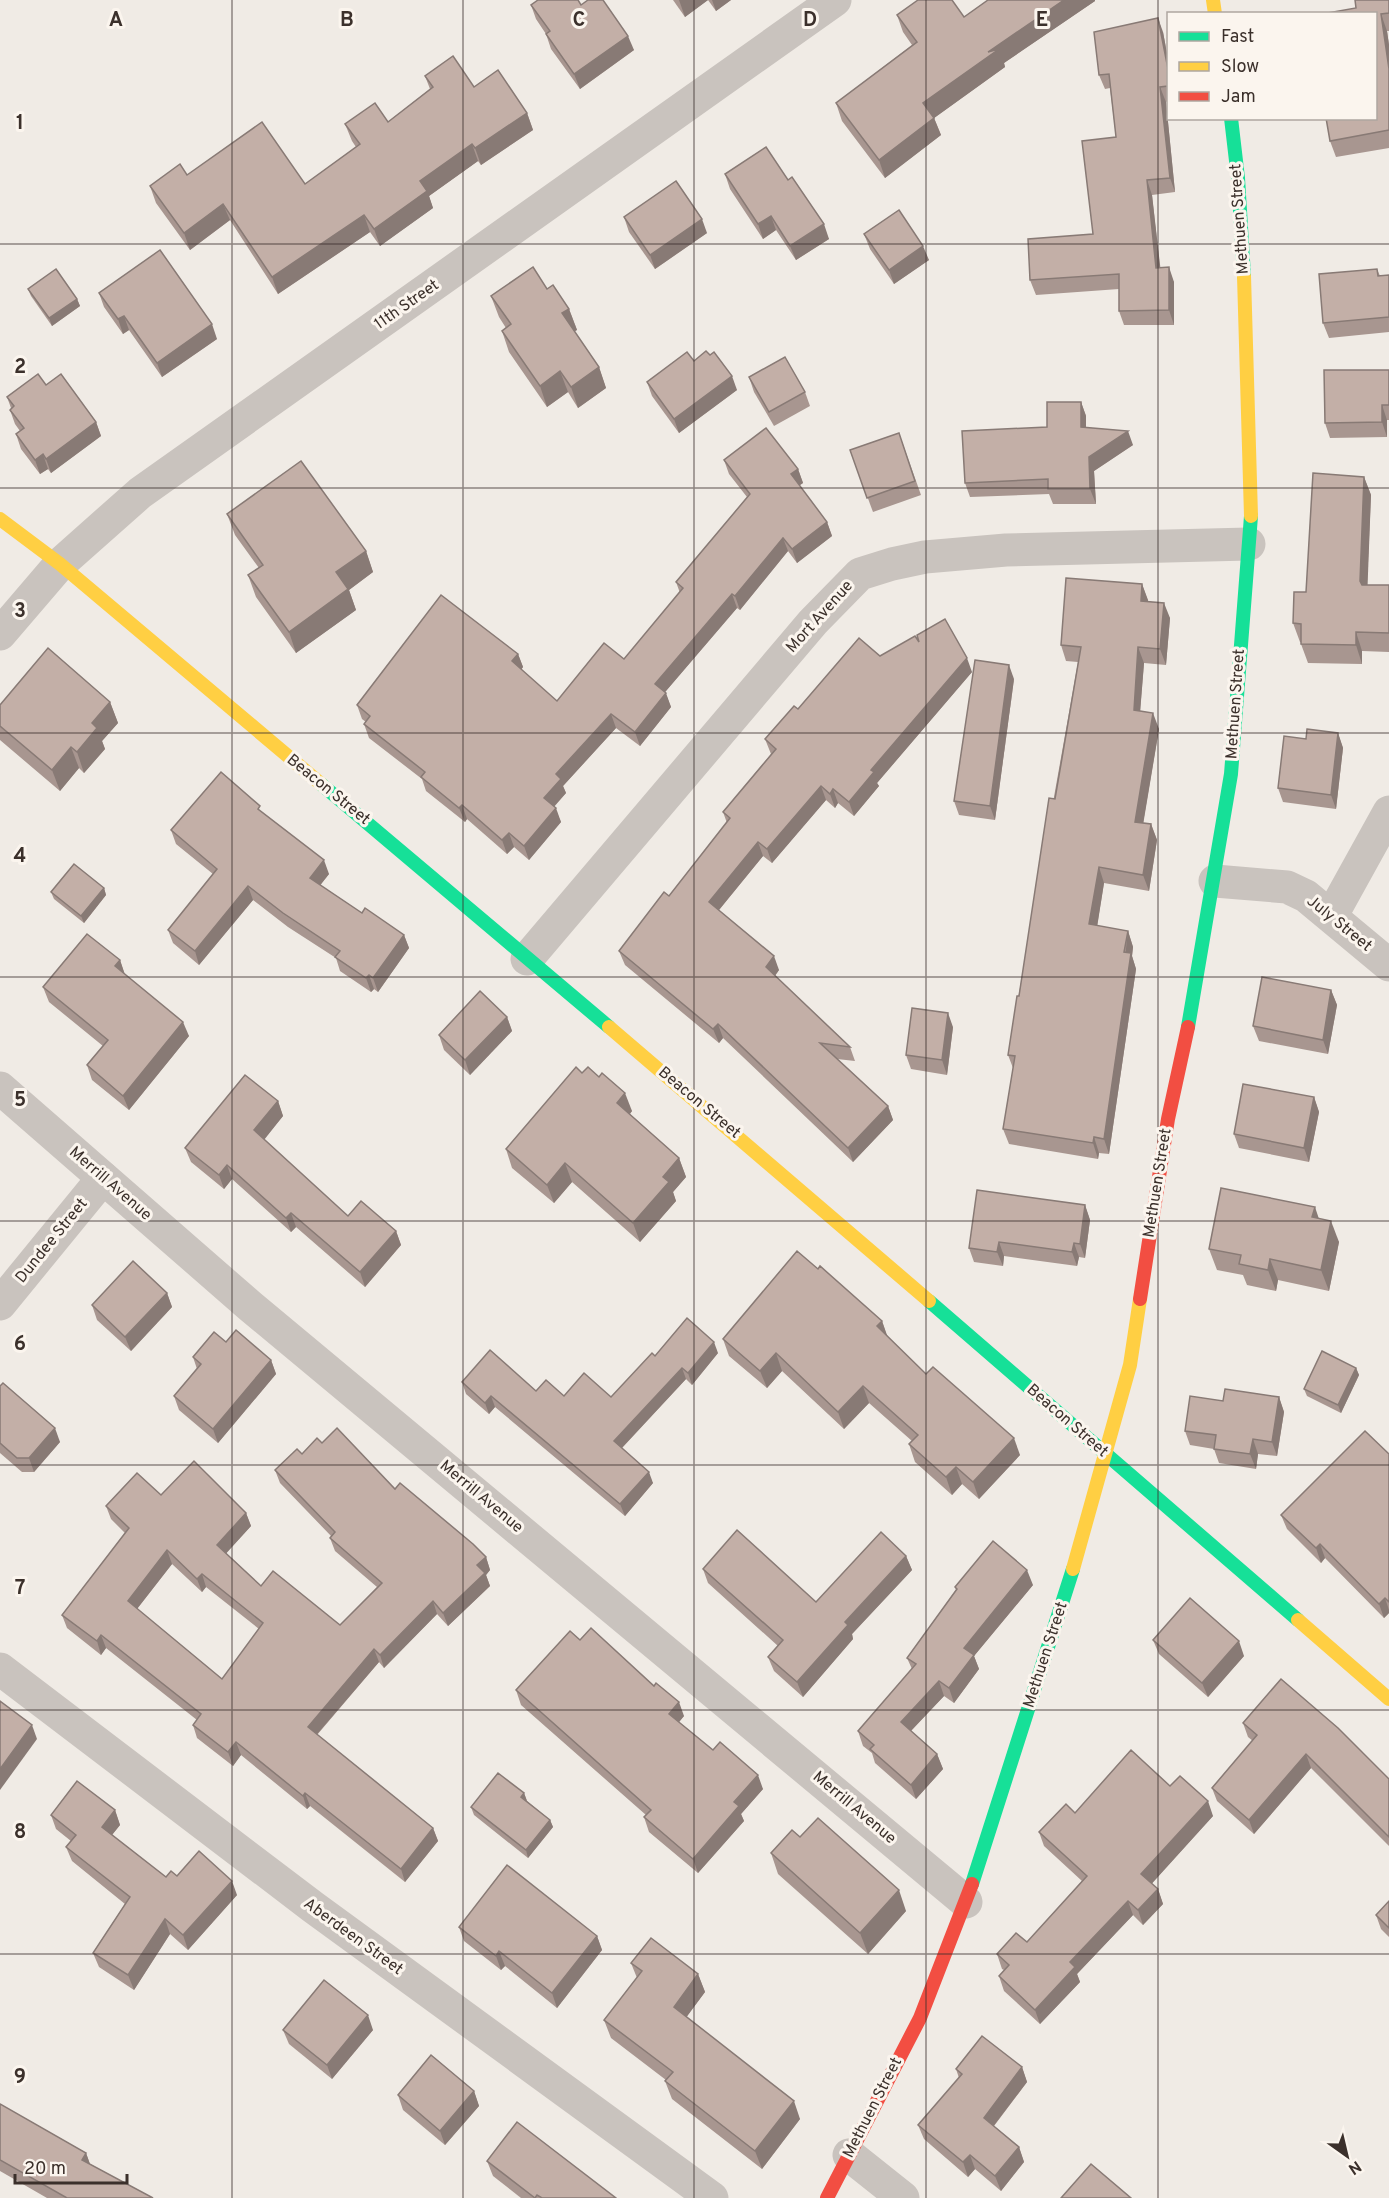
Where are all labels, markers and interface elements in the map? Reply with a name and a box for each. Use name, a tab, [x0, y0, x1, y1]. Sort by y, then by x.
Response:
text: A	[109, 8, 123, 34]
text: B	[340, 8, 354, 34]
text: C	[573, 8, 585, 34]
text: D	[803, 8, 817, 34]
text: E	[1036, 8, 1048, 34]
legend	[1167, 12, 1377, 120]
text: Fast	[1221, 26, 1254, 49]
text: Slow	[1221, 56, 1259, 79]
text: Jam	[1221, 86, 1256, 109]
text: 1	[16, 111, 24, 137]
street label: Methuen Street	[1226, 163, 1254, 275]
street label: 11th Street	[371, 275, 443, 335]
text: 2	[14, 355, 26, 381]
street label: Mort Avenue	[782, 577, 858, 657]
text: 3	[14, 599, 26, 625]
street label: Methuen Street	[1222, 648, 1250, 760]
street label: Beacon Street	[282, 750, 374, 830]
text: 4	[14, 844, 26, 870]
street label: July Street	[1302, 892, 1376, 956]
street label: Beacon Street	[654, 1063, 744, 1143]
text: 5	[14, 1088, 26, 1114]
street label: Methuen Street	[1139, 1127, 1177, 1239]
street label: Merrill Avenue	[65, 1143, 155, 1225]
street label: Dundee Street	[12, 1194, 92, 1288]
text: 6	[14, 1332, 26, 1358]
street label: Beacon Street	[1022, 1380, 1112, 1462]
street label: Merrill Avenue	[435, 1456, 527, 1538]
text: 7	[15, 1576, 25, 1602]
street label: Methuen Street	[1019, 1599, 1073, 1711]
street label: Merrill Avenue	[808, 1767, 900, 1849]
text: 8	[14, 1820, 26, 1846]
street label: Aberdeen Street	[299, 1894, 407, 1980]
street label: Methuen Street	[839, 2054, 907, 2162]
text: 9	[14, 2065, 26, 2091]
north arrow	[1317, 2126, 1377, 2186]
scale bar	[15, 2147, 128, 2185]
text: N	[1344, 2155, 1365, 2178]
text: 20 m	[24, 2158, 66, 2181]

